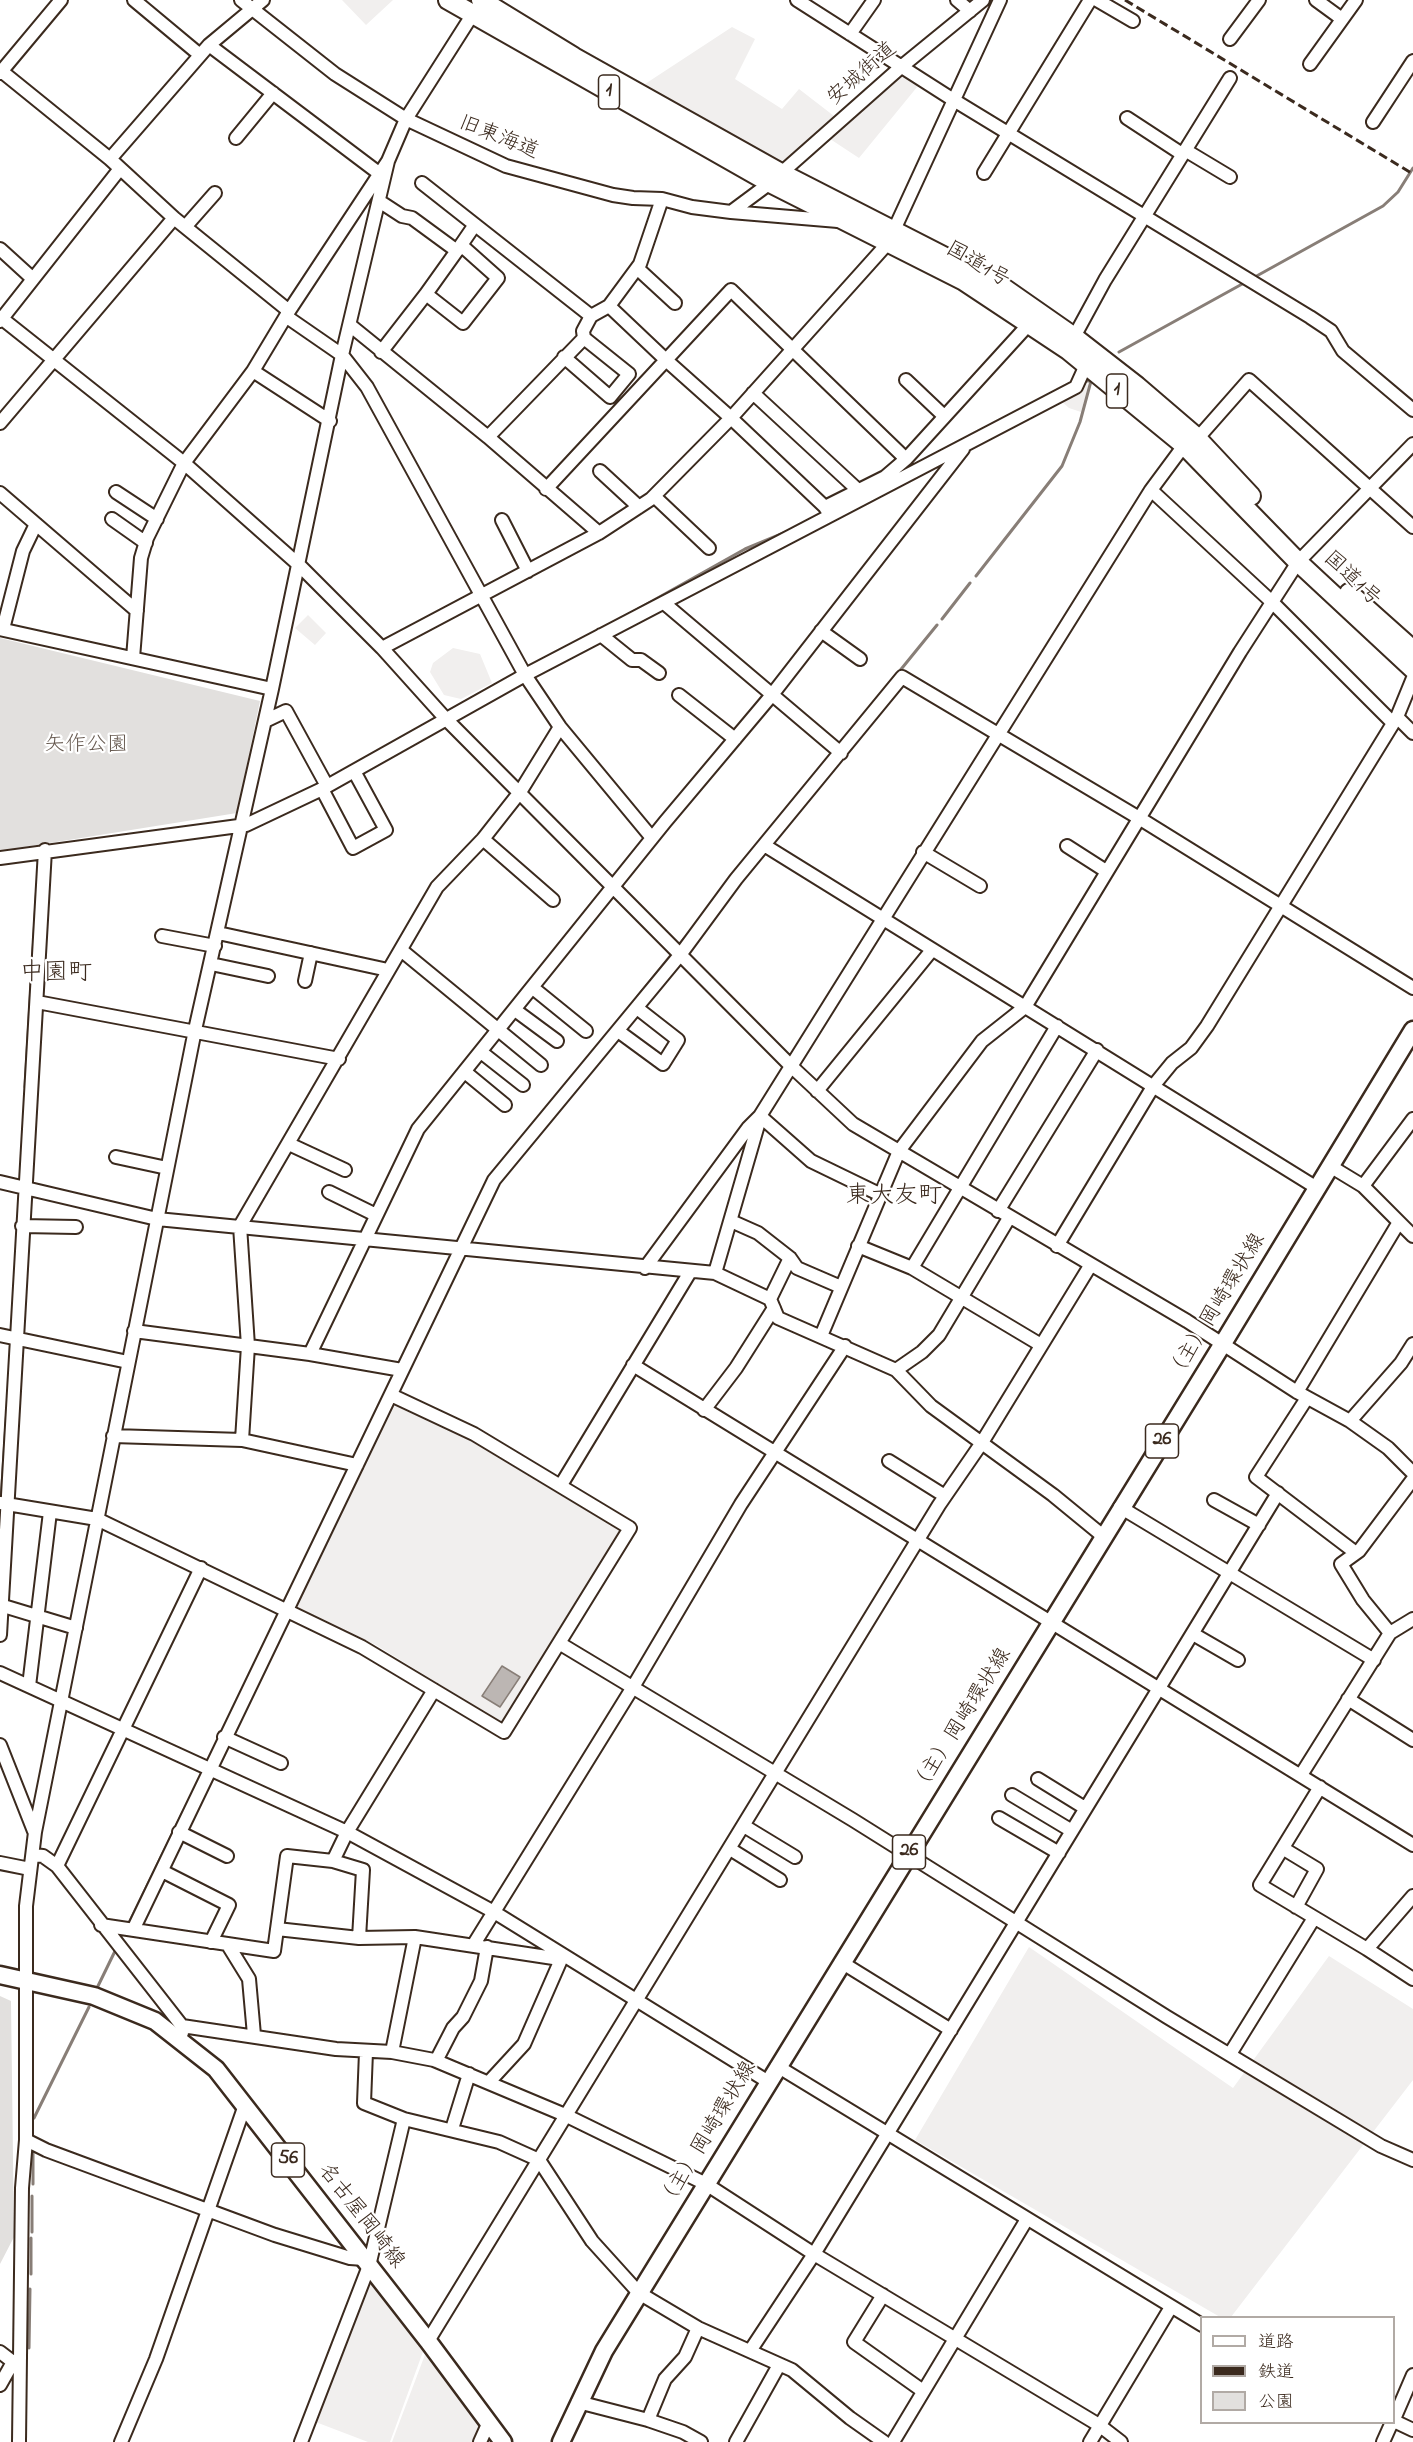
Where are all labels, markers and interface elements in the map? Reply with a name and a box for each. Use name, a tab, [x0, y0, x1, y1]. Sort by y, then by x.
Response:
street label: 安城街道	[823, 38, 903, 112]
road number: 1	[598, 75, 620, 109]
street label: 旧東海道	[454, 112, 542, 166]
street label: 国道1号	[941, 238, 1013, 294]
road number: 1	[1106, 374, 1128, 408]
street label: 国道1号	[1317, 547, 1385, 613]
park label: 矢作公園	[44, 734, 128, 760]
district label: 中園町	[20, 961, 92, 989]
district label: 東大友町	[846, 1184, 942, 1212]
street label: （主）岡崎環状線	[1164, 1230, 1272, 1386]
road number: 26	[1146, 1424, 1178, 1458]
street label: （主）岡崎環状線	[908, 1644, 1018, 1800]
road number: 26	[892, 1835, 926, 1869]
street label: （主）岡崎環状線	[655, 2058, 763, 2214]
road number: 56	[272, 2143, 304, 2177]
street label: 名古屋岡崎線	[311, 2160, 409, 2274]
legend	[1200, 2316, 1395, 2424]
text: 道路	[1258, 2330, 1294, 2356]
text: 鉄道	[1258, 2360, 1294, 2386]
text: 公園	[1258, 2390, 1294, 2416]

